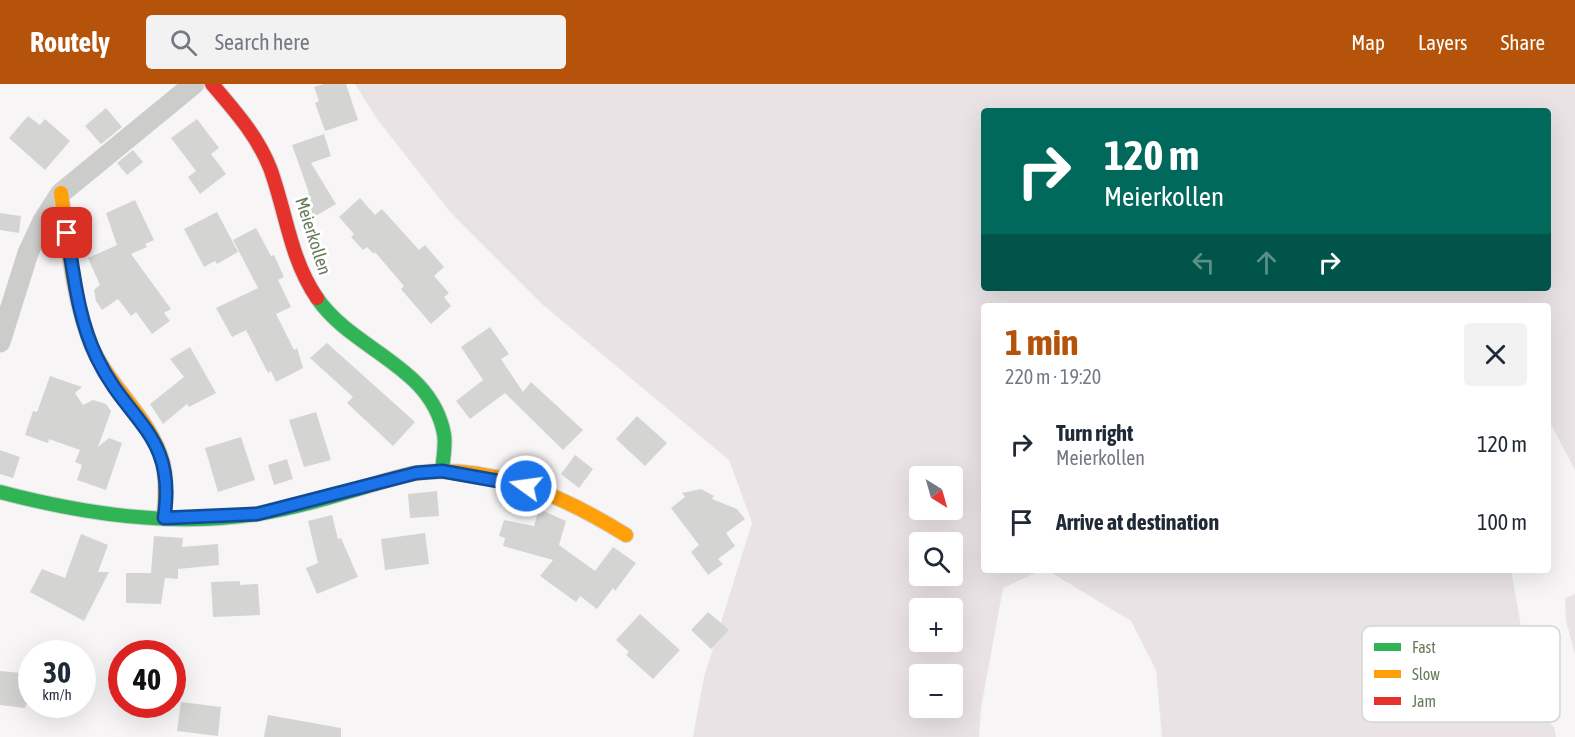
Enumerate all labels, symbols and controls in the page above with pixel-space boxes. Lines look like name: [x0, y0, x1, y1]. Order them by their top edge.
search box: [146, 15, 566, 69]
text: Routely: [30, 26, 110, 58]
icon: search: [167, 26, 200, 59]
text: Search here: [215, 29, 310, 55]
text: Map: [1351, 30, 1385, 54]
text: Layers: [1418, 30, 1468, 54]
text: Share: [1501, 30, 1545, 54]
text: 120 m: [1104, 131, 1199, 179]
icon: right: [1005, 132, 1083, 210]
text: Meierkollen: [1104, 181, 1224, 212]
street label: Meierkollen: [291, 194, 336, 277]
pin: [41, 207, 92, 258]
icon: arrive: [50, 216, 83, 249]
icon: left: [1187, 246, 1220, 279]
icon: ahead: [1250, 246, 1283, 279]
icon: right: [1313, 246, 1346, 279]
text: 1 min: [1005, 321, 1079, 363]
button: close: [1464, 323, 1527, 386]
text: 220 m · 19:20: [1005, 365, 1101, 388]
text: Turn right: [1056, 420, 1133, 446]
icon: right: [1005, 428, 1038, 461]
text: 120 m: [1477, 431, 1527, 457]
text: Meierkollen: [1056, 446, 1145, 469]
position arrow: [494, 454, 558, 518]
north arrow: [909, 466, 963, 520]
map controls: [909, 466, 963, 718]
icon: arrive: [1005, 506, 1038, 539]
text: Arrive at destination: [1056, 509, 1219, 535]
text: 100 m: [1477, 509, 1527, 535]
button: search: [909, 532, 963, 586]
button: +: [909, 598, 963, 652]
legend: [1362, 626, 1560, 722]
text: Fast: [1412, 638, 1436, 656]
speed limit sign: 40: [108, 640, 186, 718]
text: 30: [43, 655, 71, 689]
button: −: [909, 664, 963, 718]
text: Slow: [1412, 665, 1440, 683]
text: km/h: [42, 686, 72, 703]
text: Jam: [1412, 692, 1436, 710]

